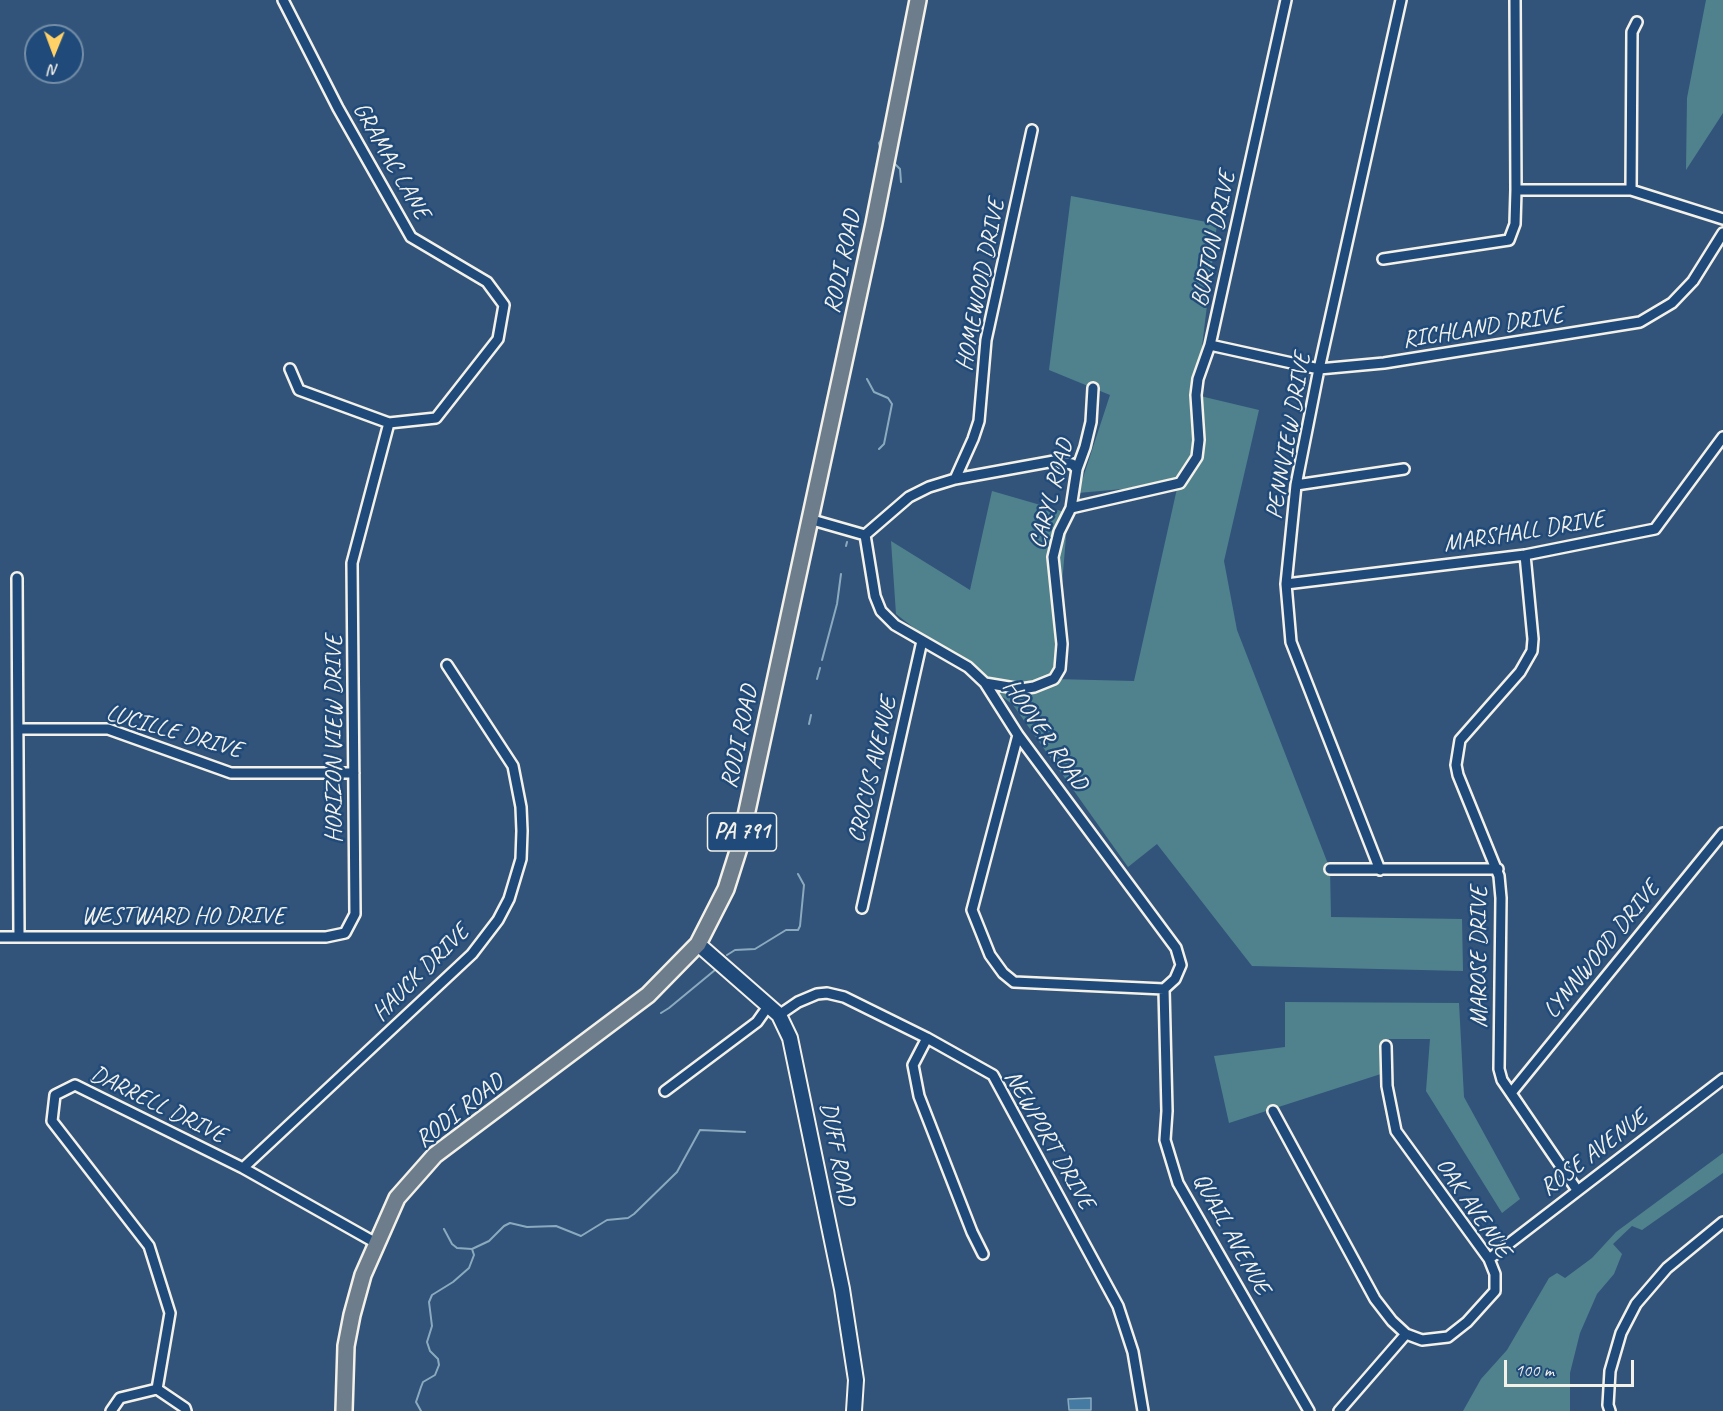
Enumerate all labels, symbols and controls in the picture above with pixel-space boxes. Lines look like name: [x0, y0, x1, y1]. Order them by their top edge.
north arrow: [24, 24, 84, 84]
text: N: [49, 60, 59, 80]
street label: GRAMAC LANE: [346, 97, 436, 225]
street label: BURTON DRIVE: [1186, 169, 1242, 309]
street label: HOMEWOOD DRIVE: [950, 197, 1012, 373]
street label: RODI ROAD: [818, 208, 868, 316]
street label: RICHLAND DRIVE: [1400, 301, 1566, 355]
street label: PENNVIEW DRIVE: [1260, 351, 1318, 521]
street label: CARYL ROAD: [1024, 436, 1080, 552]
street label: MARSHALL DRIVE: [1442, 505, 1606, 559]
street label: HORIZON VIEW DRIVE: [321, 635, 349, 843]
street label: HOOVER ROAD: [996, 674, 1094, 796]
street label: RODI ROAD: [715, 683, 765, 791]
street label: CROCUS AVENUE: [842, 694, 904, 846]
street label: LUCILLE DRIVE: [103, 699, 245, 765]
road number: PA 791: [708, 813, 777, 851]
street label: LYNNWOOD DRIVE: [1538, 875, 1666, 1025]
street label: MAROSE DRIVE: [1466, 886, 1494, 1028]
street label: WESTWARD HO DRIVE: [81, 903, 285, 931]
street label: HAUCK DRIVE: [366, 918, 476, 1028]
street label: DARRELL DRIVE: [86, 1060, 230, 1150]
street label: NEWPORT DRIVE: [997, 1065, 1101, 1215]
street label: RODI ROAD: [410, 1068, 510, 1154]
street label: DUFF ROAD: [813, 1100, 861, 1208]
street label: ROSE AVENUE: [1535, 1103, 1653, 1203]
street label: OAK AVENUE: [1429, 1152, 1517, 1264]
street label: QUAIL AVENUE: [1186, 1168, 1276, 1300]
scale bar: [1507, 1348, 1638, 1386]
text: 100 m: [1515, 1359, 1554, 1381]

